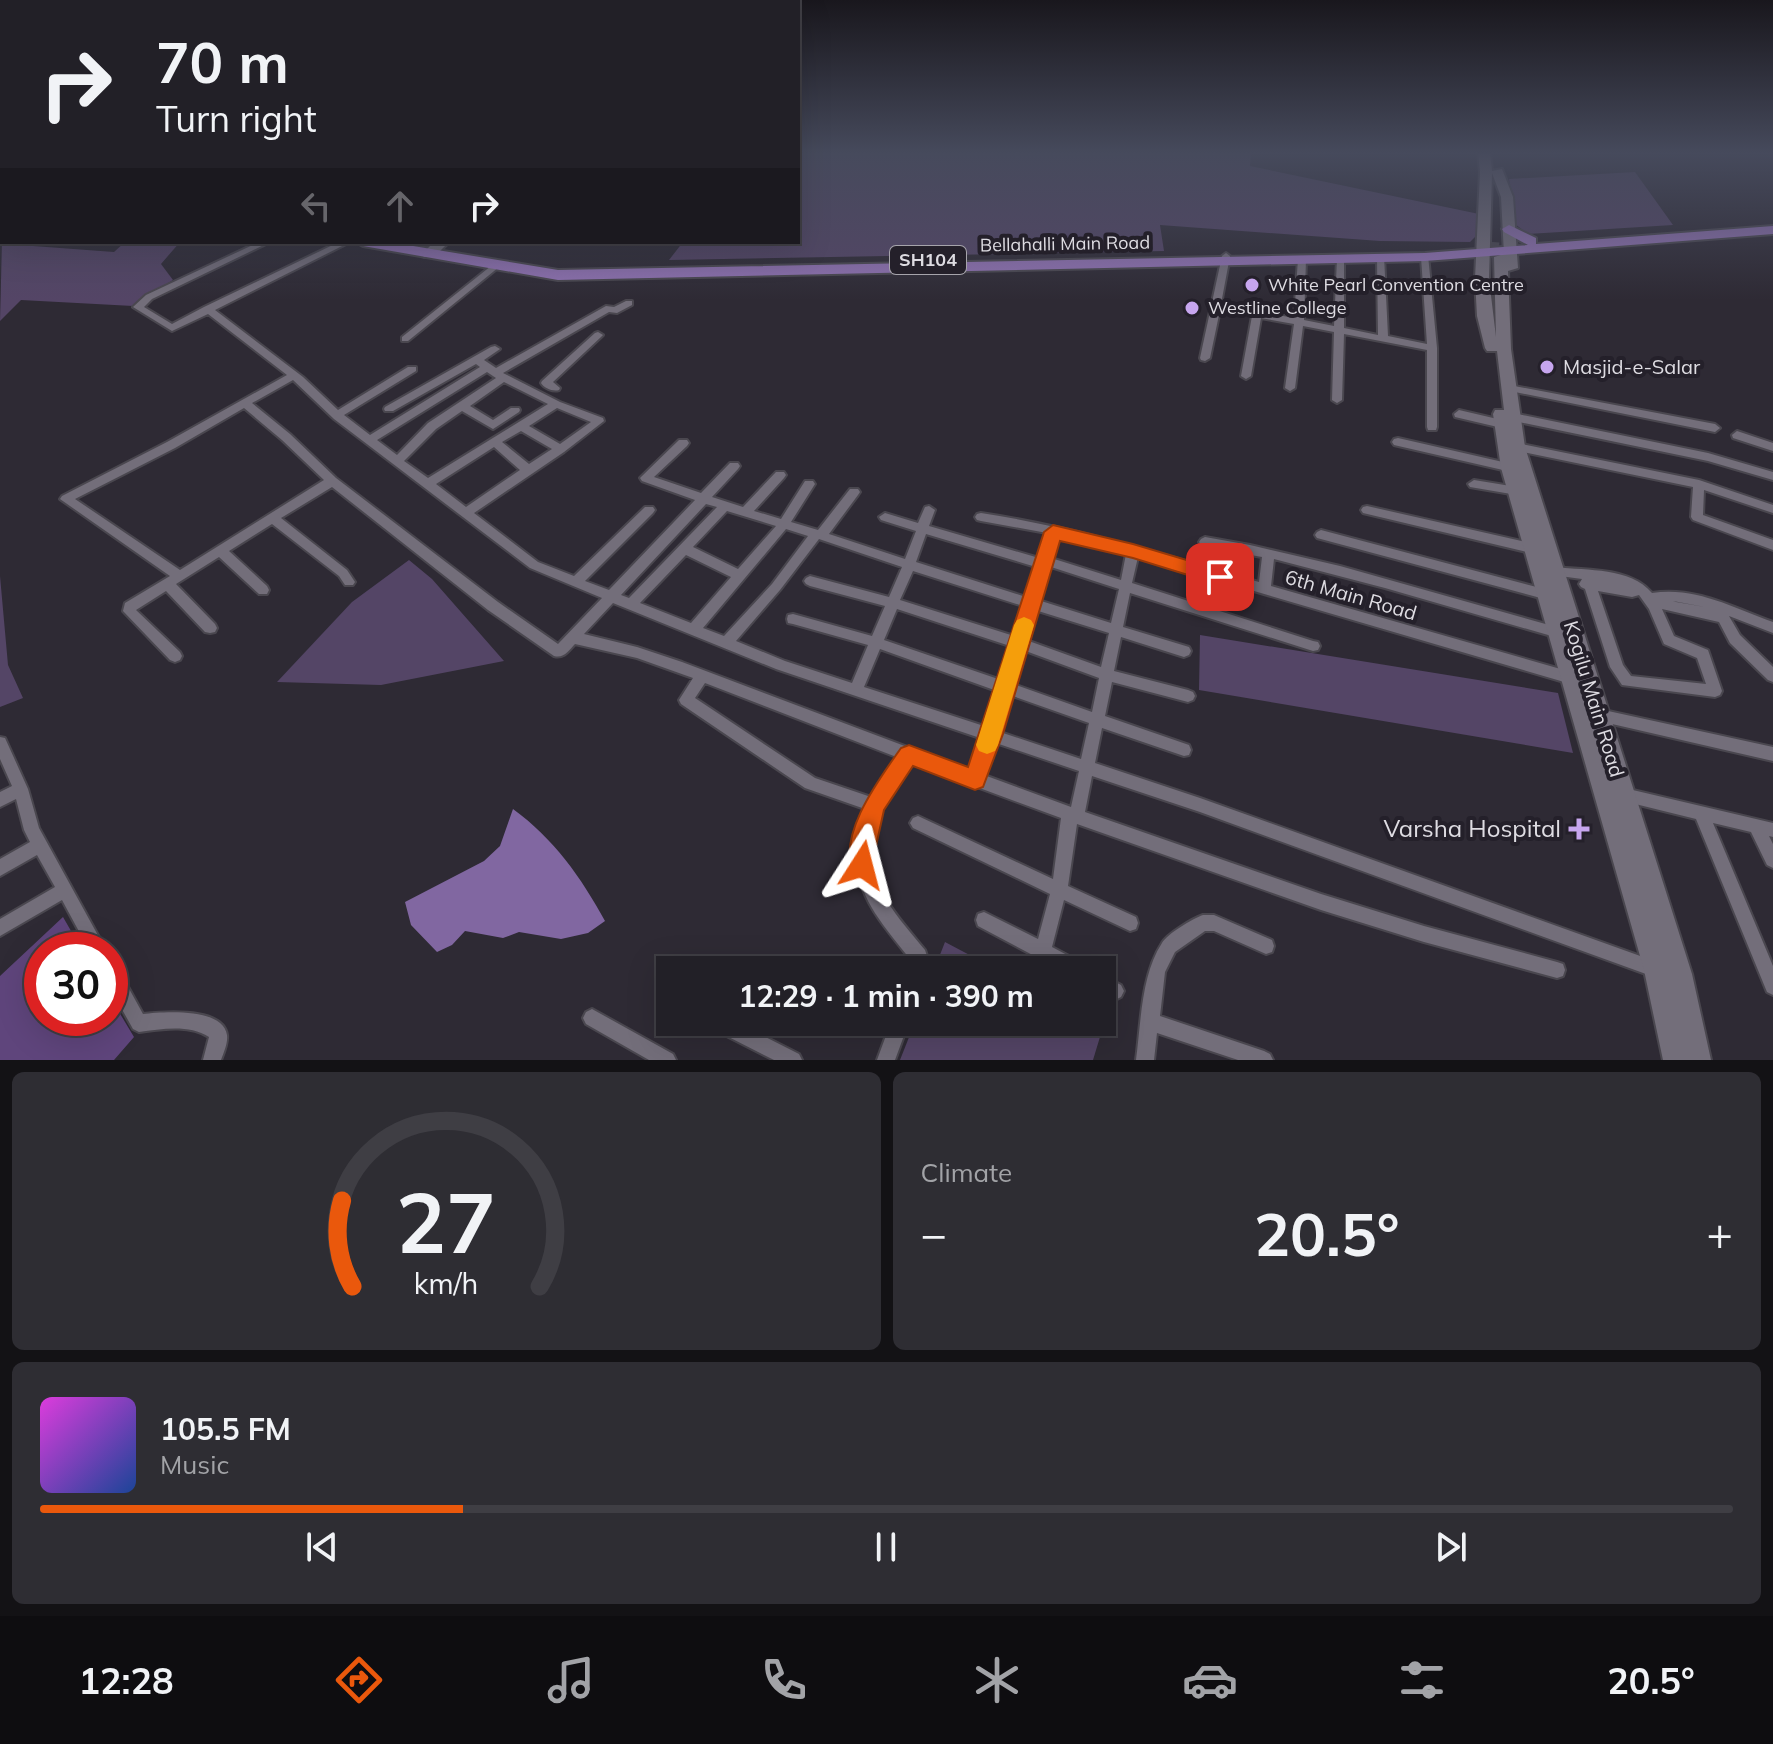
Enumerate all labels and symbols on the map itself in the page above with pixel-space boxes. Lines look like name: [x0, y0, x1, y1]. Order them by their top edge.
street label: Bellahalli Main Road: [980, 231, 1150, 256]
road number: SH104: [890, 246, 966, 274]
place label: White Pearl Convention Centre: [1268, 273, 1524, 296]
marker: White Pearl Convention Centre: [1243, 276, 1261, 294]
place label: Westline College: [1208, 296, 1346, 319]
marker: Westline College: [1183, 299, 1201, 317]
place label: Masjid-e-Salar: [1563, 354, 1701, 379]
marker: Masjid-e-Salar: [1538, 358, 1556, 376]
pin: [1186, 543, 1254, 611]
street label: 6th Main Road: [1282, 564, 1420, 625]
street label: Kogilu Main Road: [1559, 618, 1630, 780]
place label: Varsha Hospital: [1383, 813, 1561, 843]
marker: Varsha Hospital: [1568, 818, 1590, 840]
position arrow: [820, 823, 904, 907]
speed limit sign: 30: [24, 932, 128, 1036]

